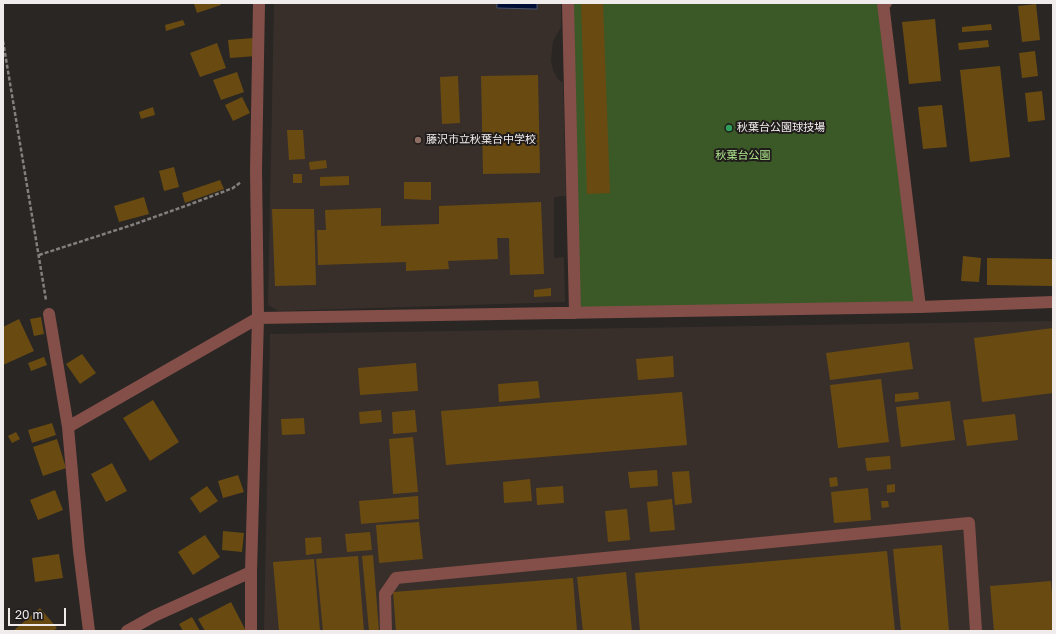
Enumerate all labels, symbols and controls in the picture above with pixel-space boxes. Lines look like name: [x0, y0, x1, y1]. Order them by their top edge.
place label: 秋葉台公園球技場: [737, 121, 825, 135]
marker: 秋葉台公園球技場: [724, 123, 734, 133]
place label: 藤沢市立秋葉台中学校: [426, 133, 536, 147]
marker: 藤沢市立秋葉台中学校: [413, 135, 423, 145]
park label: 秋葉台公園: [716, 149, 770, 163]
scale bar: [10, 600, 68, 626]
text: 20 m: [15, 607, 43, 622]

